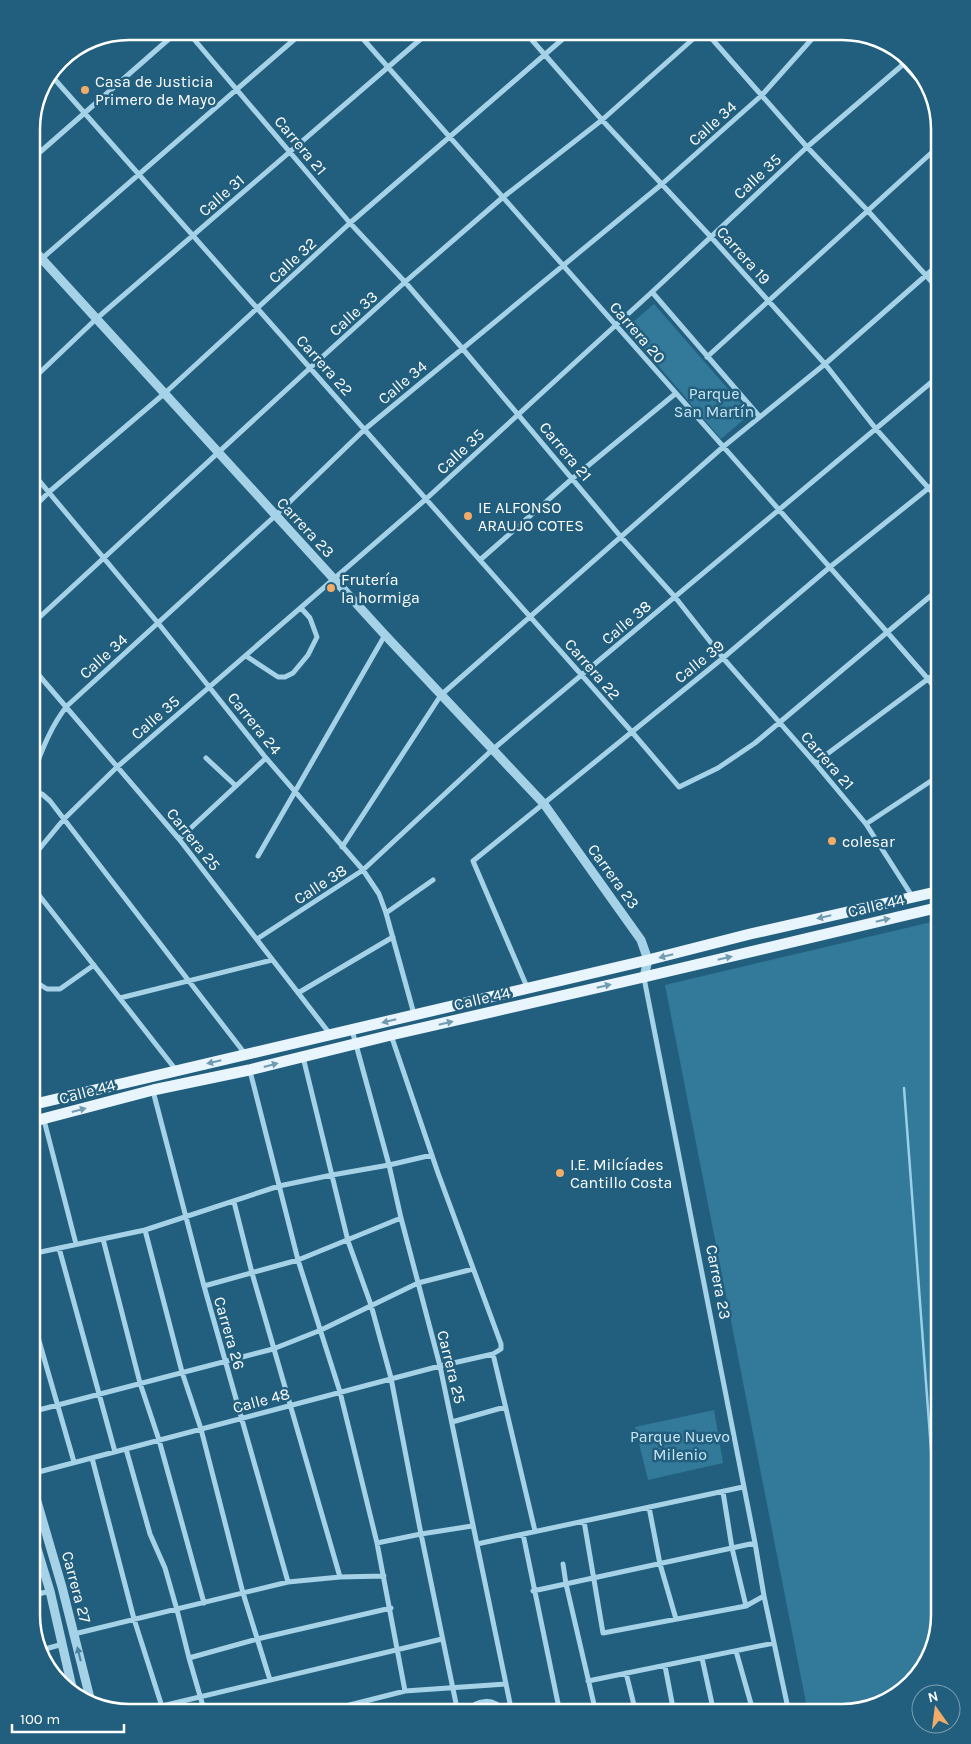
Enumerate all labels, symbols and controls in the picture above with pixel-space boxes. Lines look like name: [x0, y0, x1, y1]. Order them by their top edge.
place label: Casa de Justicia Primero de Mayo: [95, 72, 216, 109]
marker: Casa de Justicia Primero de Mayo: [79, 84, 91, 96]
street label: Calle 34: [684, 97, 740, 150]
street label: Carrera 21: [270, 112, 331, 179]
street label: Calle 35: [730, 150, 785, 203]
street label: Calle 31: [195, 170, 248, 220]
street label: Carrera 19: [713, 222, 775, 288]
street label: Calle 32: [265, 234, 320, 287]
street label: Calle 33: [325, 287, 381, 340]
street label: Carrera 20: [606, 298, 670, 367]
street label: Carrera 22: [292, 331, 357, 400]
street label: Calle 34: [374, 356, 431, 408]
park label: Parque San Martín: [674, 384, 754, 421]
street label: Carrera 21: [535, 418, 596, 485]
street label: Calle 35: [433, 425, 488, 478]
street label: Carrera 23: [273, 493, 338, 561]
place label: IE ALFONSO ARAUJO COTES: [478, 498, 584, 535]
marker: IE ALFONSO ARAUJO COTES: [462, 510, 474, 522]
place label: Frutería la hormiga: [341, 570, 420, 607]
marker: Frutería la hormiga: [325, 582, 337, 594]
street label: Calle 38: [598, 596, 655, 649]
street label: Calle 34: [75, 630, 131, 683]
street label: Carrera 22: [561, 635, 625, 704]
street label: Calle 39: [671, 636, 728, 687]
street label: Carrera 24: [224, 688, 286, 758]
street label: Calle 35: [127, 691, 183, 744]
street label: Carrera 21: [797, 727, 858, 793]
street label: Carrera 25: [163, 804, 225, 874]
place label: colesar: [842, 832, 895, 851]
marker: colesar: [826, 835, 838, 847]
street label: Carrera 23: [584, 840, 643, 912]
street label: Calle 38: [290, 860, 350, 908]
street label: Calle 44: [846, 890, 906, 921]
one-way arrow: [816, 913, 832, 921]
one-way arrow: [876, 916, 891, 924]
one-way arrow: [659, 952, 674, 960]
one-way arrow: [718, 954, 733, 962]
one-way arrow: [597, 982, 612, 990]
street label: Calle 44: [452, 983, 512, 1014]
one-way arrow: [381, 1017, 396, 1025]
one-way arrow: [438, 1018, 454, 1026]
one-way arrow: [206, 1058, 221, 1066]
one-way arrow: [263, 1060, 278, 1068]
street label: Calle 44: [57, 1075, 117, 1108]
one-way arrow: [71, 1106, 86, 1114]
place label: I.E. Milcíades Cantillo Costa: [570, 1155, 672, 1192]
marker: I.E. Milcíades Cantillo Costa: [554, 1167, 566, 1179]
street label: Carrera 23: [702, 1243, 735, 1321]
street label: Carrera 26: [210, 1294, 249, 1372]
street label: Carrera 25: [433, 1328, 470, 1406]
street label: Calle 48: [230, 1384, 292, 1417]
park label: Parque Nuevo Milenio: [630, 1427, 730, 1464]
street label: Carrera 27: [58, 1549, 95, 1626]
one-way arrow: [75, 1647, 83, 1662]
north arrow: [911, 1684, 961, 1734]
text: N: [926, 1687, 940, 1706]
scale bar: [12, 1702, 125, 1734]
text: 100 m: [20, 1710, 60, 1728]

